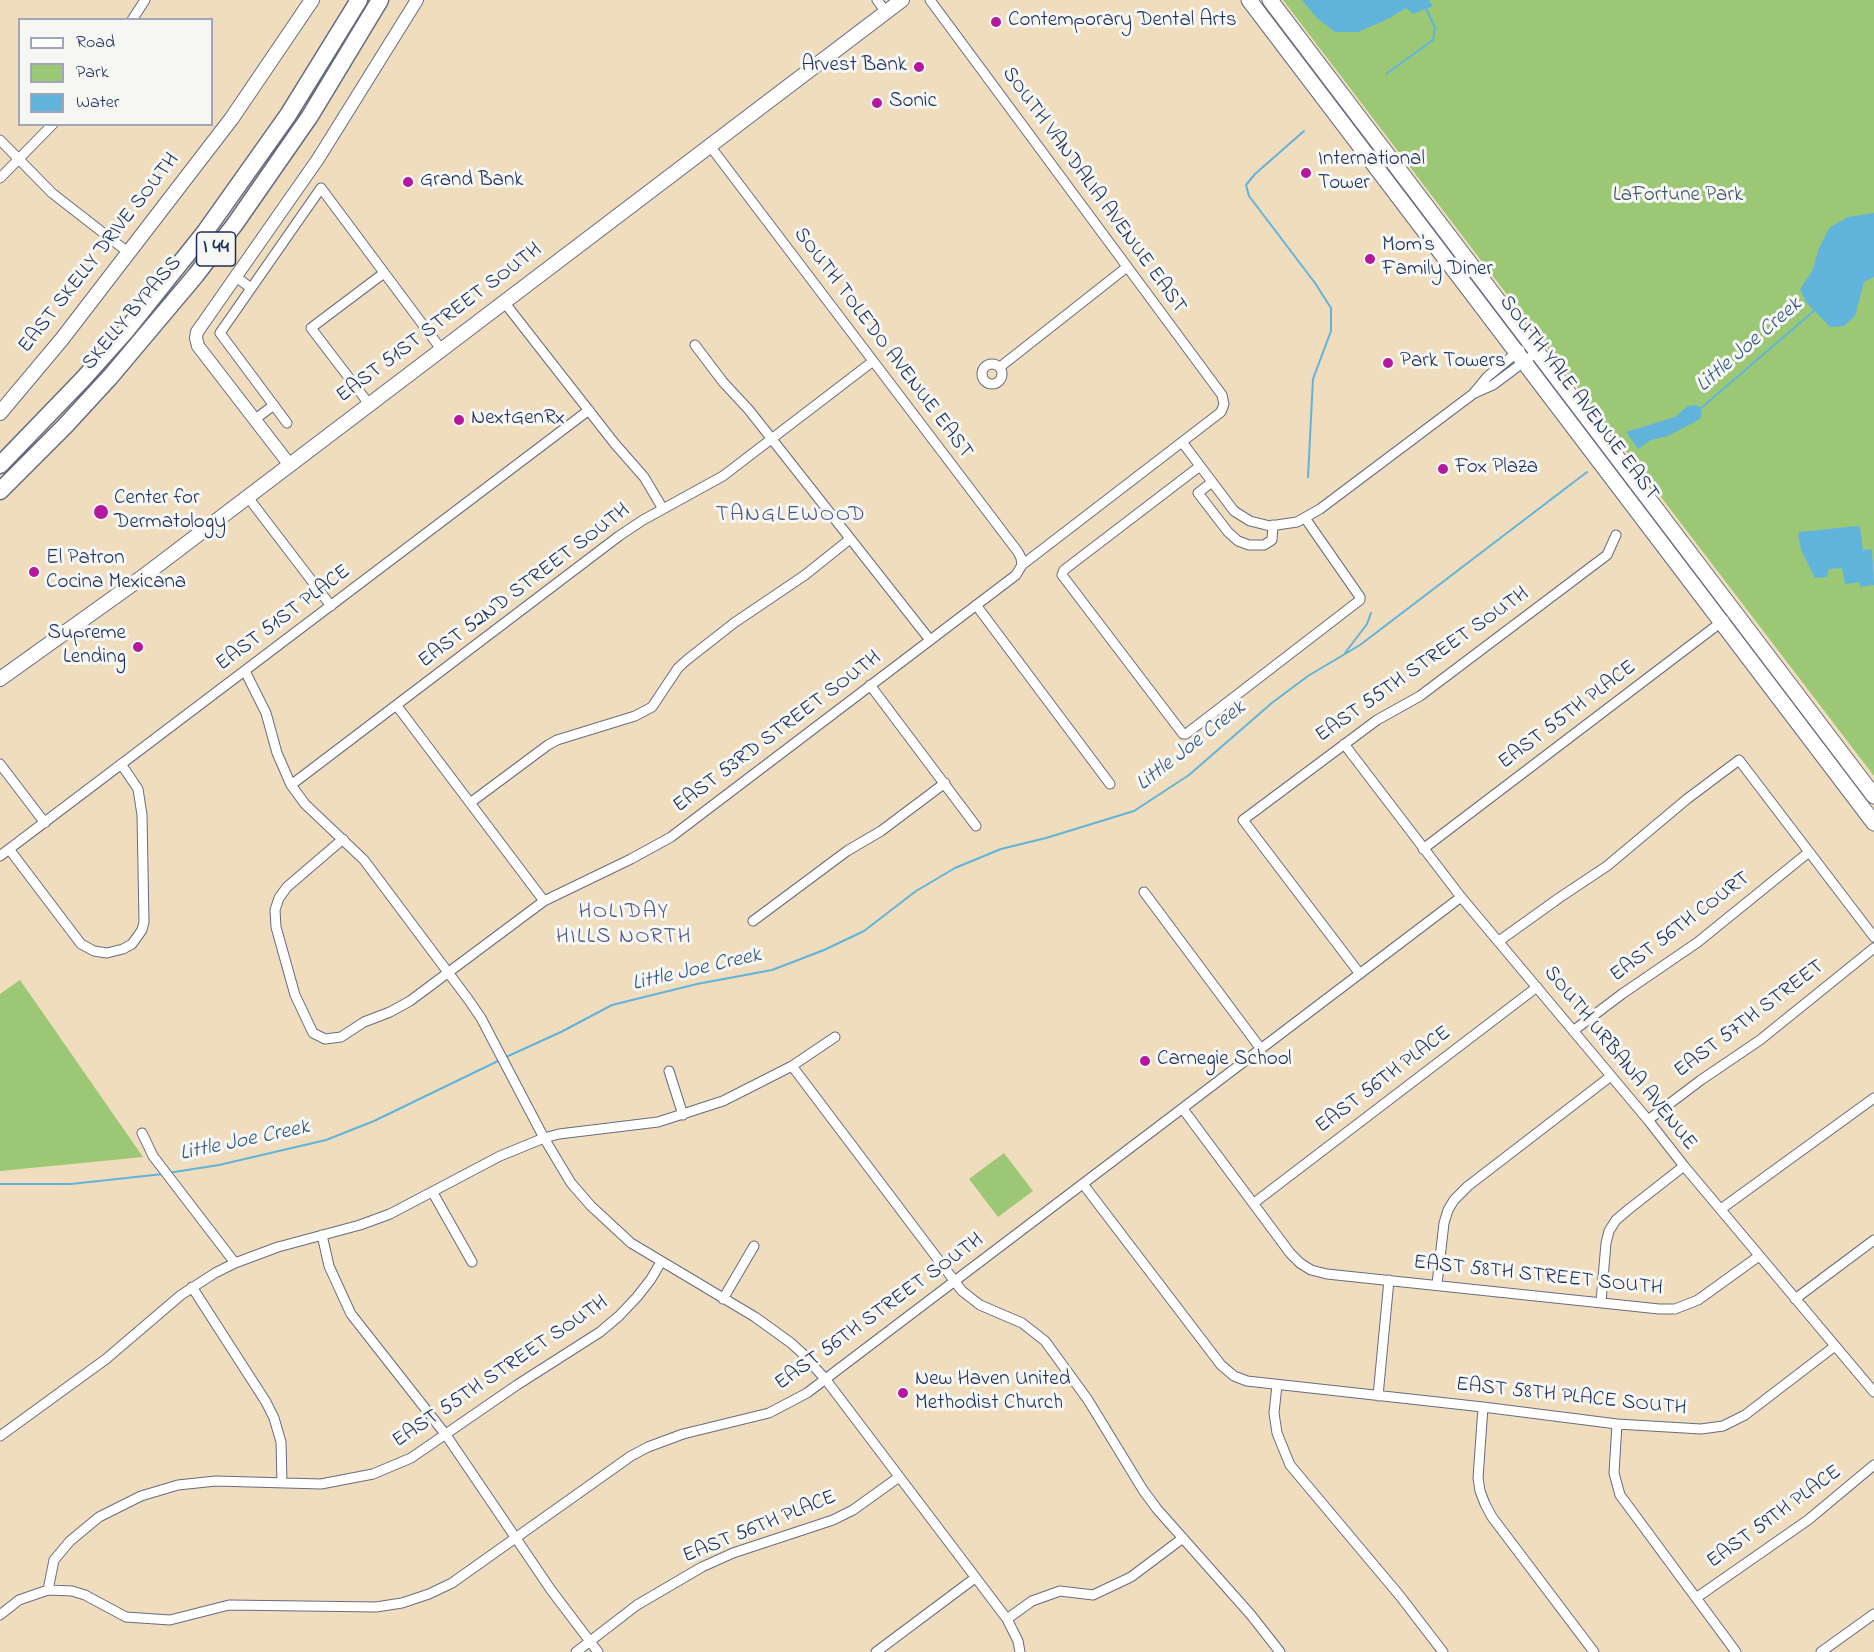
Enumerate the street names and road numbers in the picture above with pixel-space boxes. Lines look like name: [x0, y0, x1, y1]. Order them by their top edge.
street label: SOUTH VANDALIA AVENUE EAST: [995, 63, 1191, 319]
street label: EAST SKELLY DRIVE SOUTH: [14, 149, 186, 359]
street label: SOUTH TOLEDO AVENUE EAST: [787, 223, 977, 465]
road number: I 44: [196, 232, 236, 266]
street label: EAST 51ST STREET SOUTH: [332, 239, 548, 409]
street label: SKELLY BYPASS: [78, 252, 188, 376]
street label: SOUTH YALE AVENUE EAST: [1493, 291, 1663, 507]
street label: EAST 52ND STREET SOUTH: [414, 499, 636, 675]
street label: EAST 51ST PLACE: [212, 560, 356, 678]
street label: EAST 55TH STREET SOUTH: [1312, 583, 1534, 749]
street label: EAST 53RD STREET SOUTH: [669, 646, 887, 820]
street label: EAST 55TH PLACE: [1494, 656, 1642, 776]
street label: EAST 56TH COURT: [1606, 867, 1756, 989]
street label: EAST 57TH STREET: [1670, 955, 1830, 1085]
street label: SOUTH URBANA AVENUE: [1537, 962, 1701, 1156]
street label: EAST 56TH PLACE: [1311, 1022, 1457, 1140]
street label: EAST 56TH STREET SOUTH: [771, 1229, 989, 1397]
street label: EAST 58TH STREET SOUTH: [1412, 1251, 1664, 1303]
street label: EAST 55TH STREET SOUTH: [388, 1291, 614, 1455]
street label: EAST 58TH PLACE SOUTH: [1454, 1373, 1688, 1423]
street label: EAST 59TH PLACE: [1703, 1461, 1847, 1575]
street label: EAST 56TH PLACE: [680, 1486, 840, 1570]

